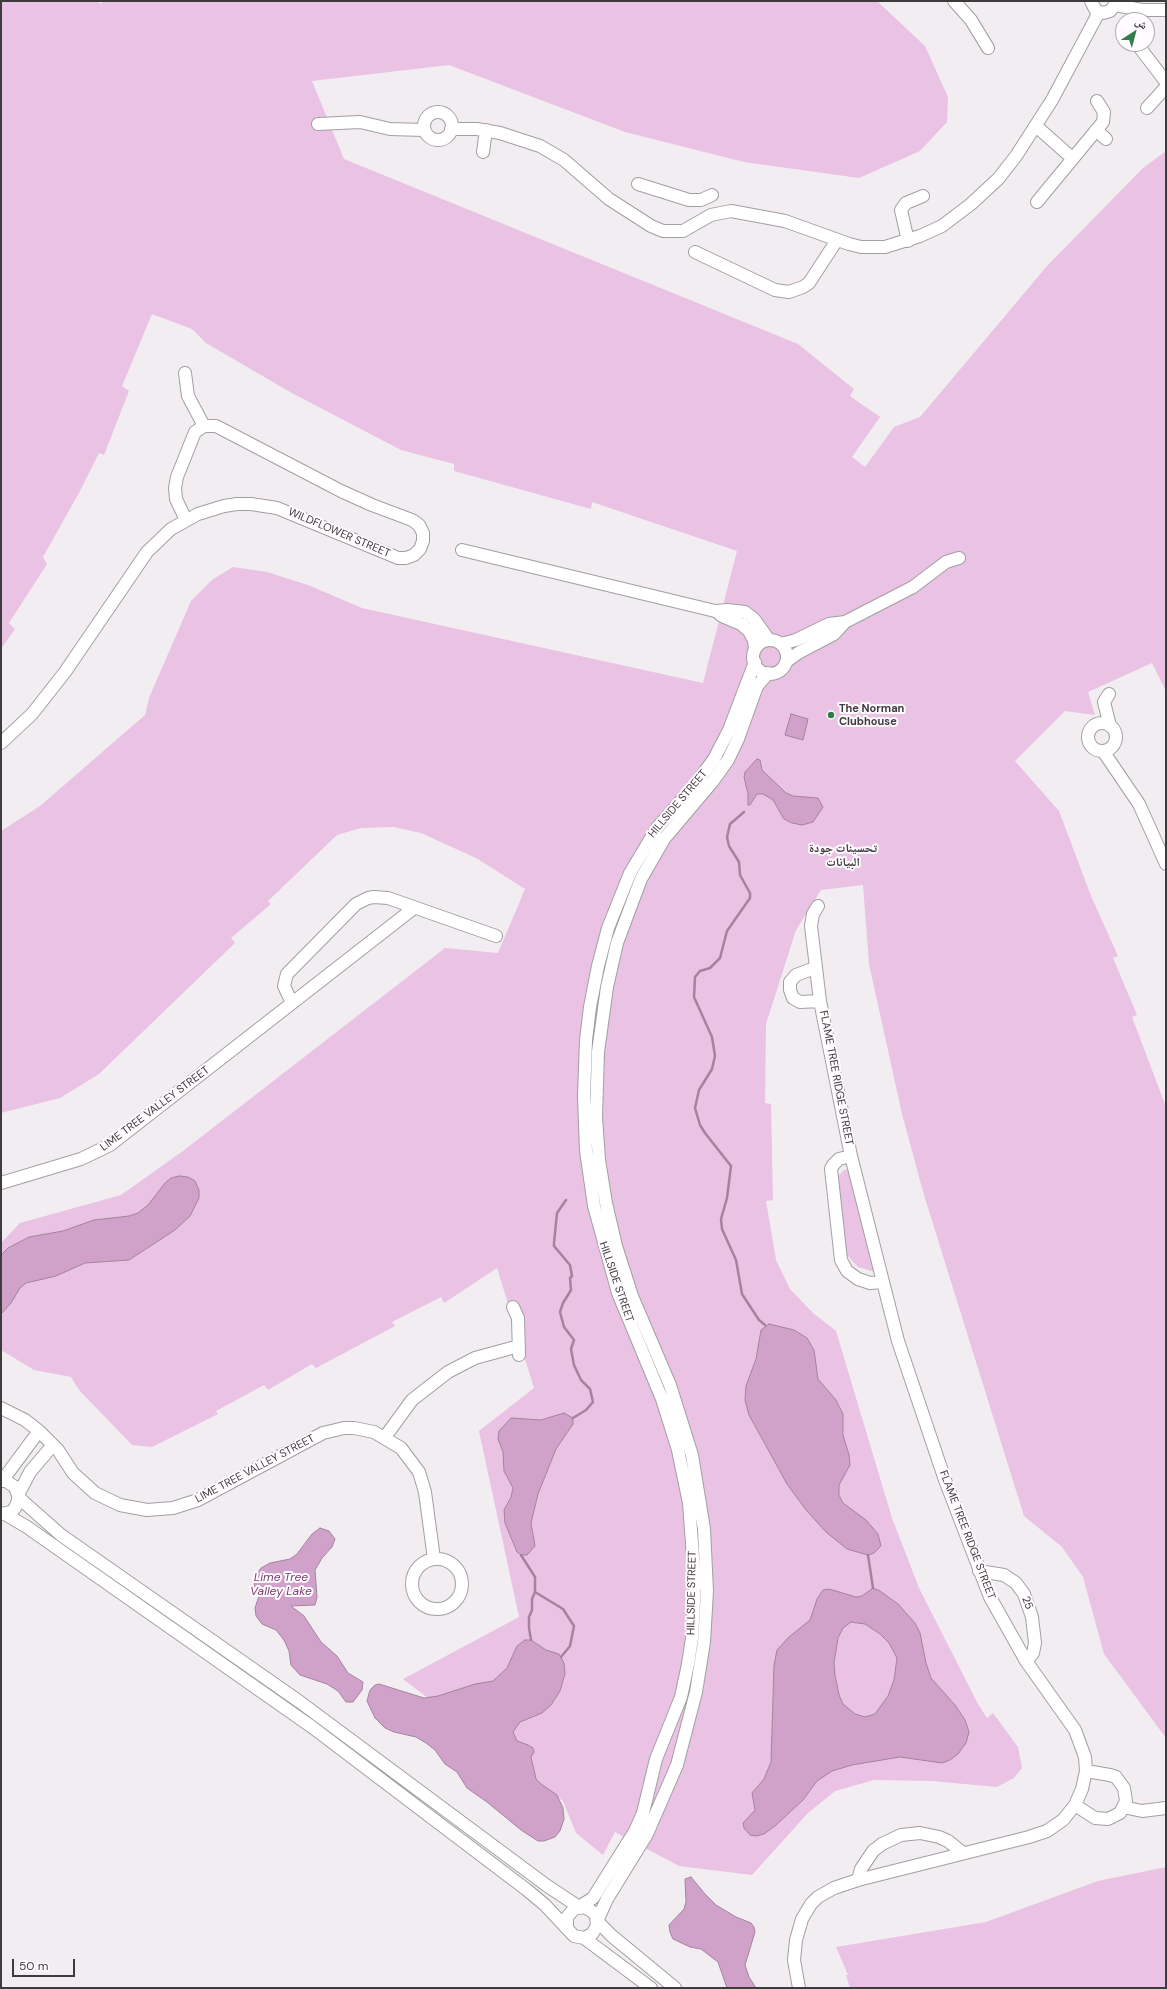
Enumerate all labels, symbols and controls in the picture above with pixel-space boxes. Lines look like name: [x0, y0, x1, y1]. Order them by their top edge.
north arrow: [1115, 12, 1155, 52]
text: ش: [1133, 14, 1150, 32]
street label: WILDFLOWER STREET: [286, 506, 392, 560]
place label: The Norman Clubhouse: [839, 702, 904, 728]
marker: The Norman Clubhouse: [826, 710, 836, 720]
street label: HILLSIDE STREET: [646, 767, 710, 841]
district label: تحسينات جودة البيانات: [809, 842, 877, 870]
street label: FLAME TREE RIDGE STREET: [816, 1009, 856, 1147]
street label: LIME TREE VALLEY STREET: [98, 1064, 212, 1154]
street label: HILLSIDE STREET: [596, 1240, 636, 1324]
street label: LIME TREE VALLEY STREET: [193, 1432, 317, 1506]
street label: FLAME TREE RIDGE STREET: [936, 1469, 998, 1601]
street label: HILLSIDE STREET: [685, 1551, 699, 1635]
water label: Lime Tree Valley Lake: [250, 1571, 312, 1599]
street label: 25: [1019, 1595, 1035, 1611]
scale bar: [14, 1951, 77, 1977]
text: 50 m: [19, 1958, 48, 1974]

